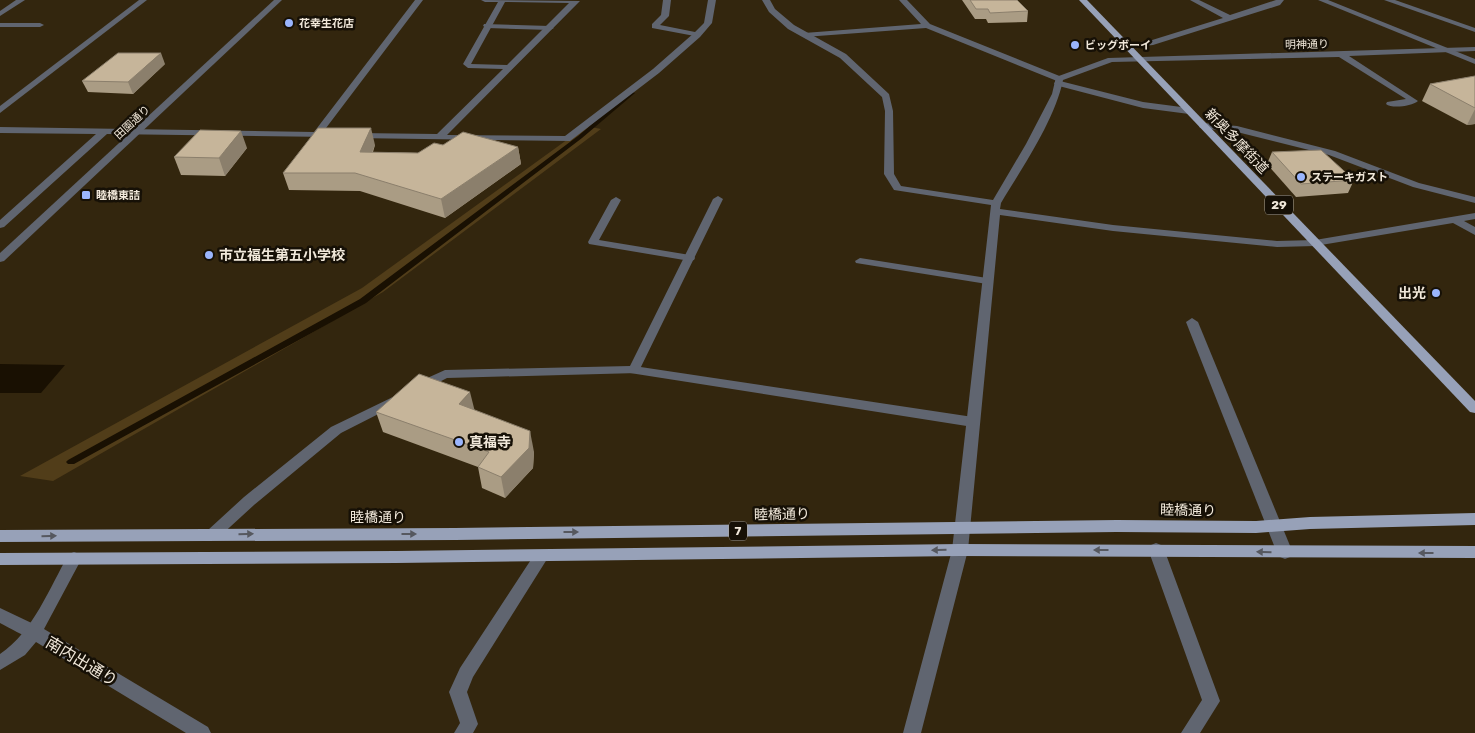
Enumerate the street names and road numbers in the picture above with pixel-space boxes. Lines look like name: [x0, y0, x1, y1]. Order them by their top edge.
street label: 明神通り: [1285, 38, 1329, 51]
street label: 田園通り: [112, 103, 153, 142]
street label: 新奥多摩街道: [1201, 105, 1272, 177]
road number: 29: [1265, 196, 1293, 214]
street label: 睦橋通り: [1160, 502, 1216, 519]
street label: 睦橋通り: [754, 506, 810, 523]
street label: 睦橋通り: [350, 509, 406, 526]
road number: 7: [729, 522, 747, 540]
street label: 南内出通り: [43, 633, 121, 690]

